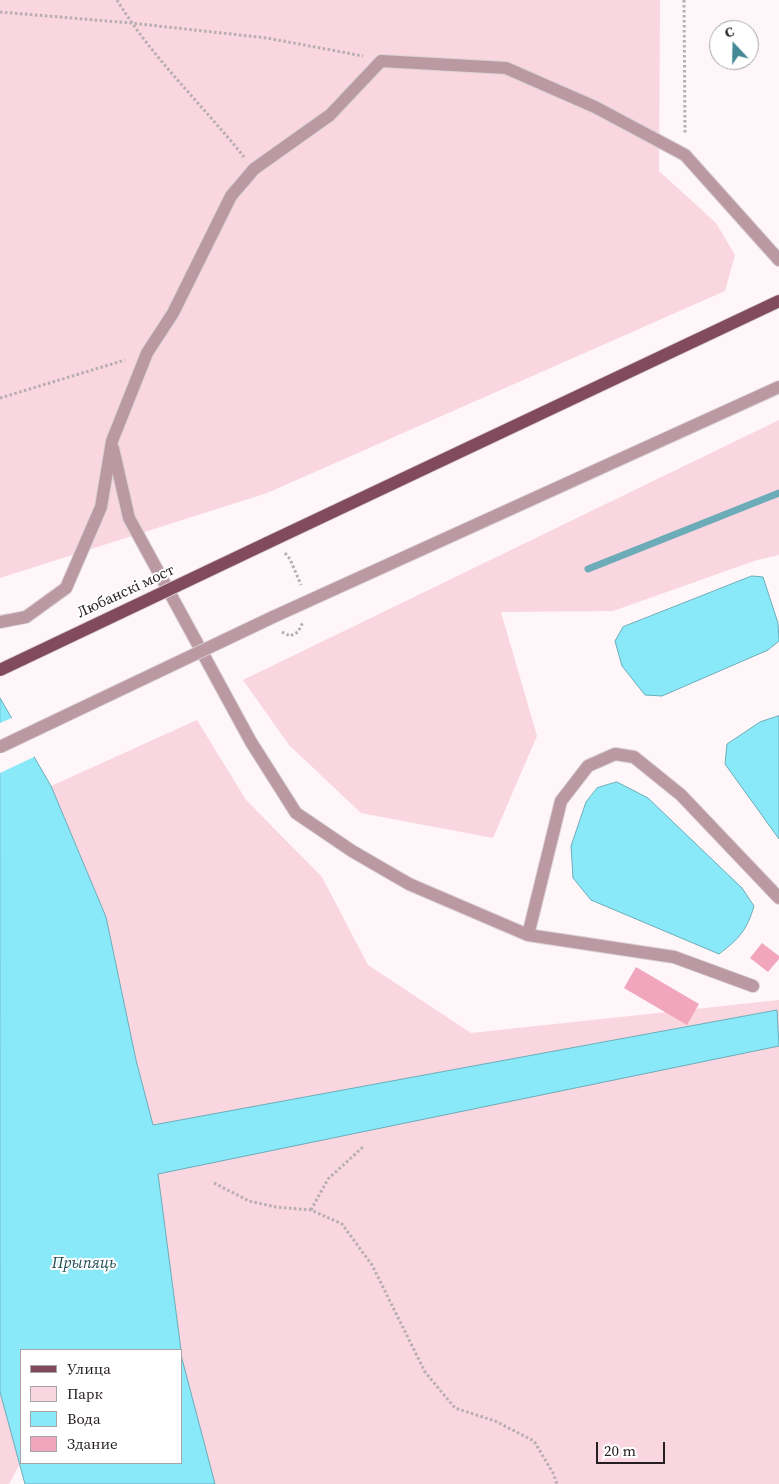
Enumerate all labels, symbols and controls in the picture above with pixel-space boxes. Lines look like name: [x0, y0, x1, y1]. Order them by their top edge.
north arrow: [709, 20, 759, 70]
text: С: [721, 21, 737, 43]
street label: Любанскі мост: [74, 562, 178, 622]
water label: Прыпяць: [52, 1254, 116, 1274]
legend: [20, 1349, 182, 1464]
text: Улица: [67, 1358, 111, 1379]
text: Парк: [67, 1383, 103, 1404]
text: Вода: [67, 1408, 101, 1429]
scale bar: [599, 1432, 668, 1464]
text: Здание: [67, 1433, 118, 1454]
text: 20 m: [604, 1440, 636, 1461]

